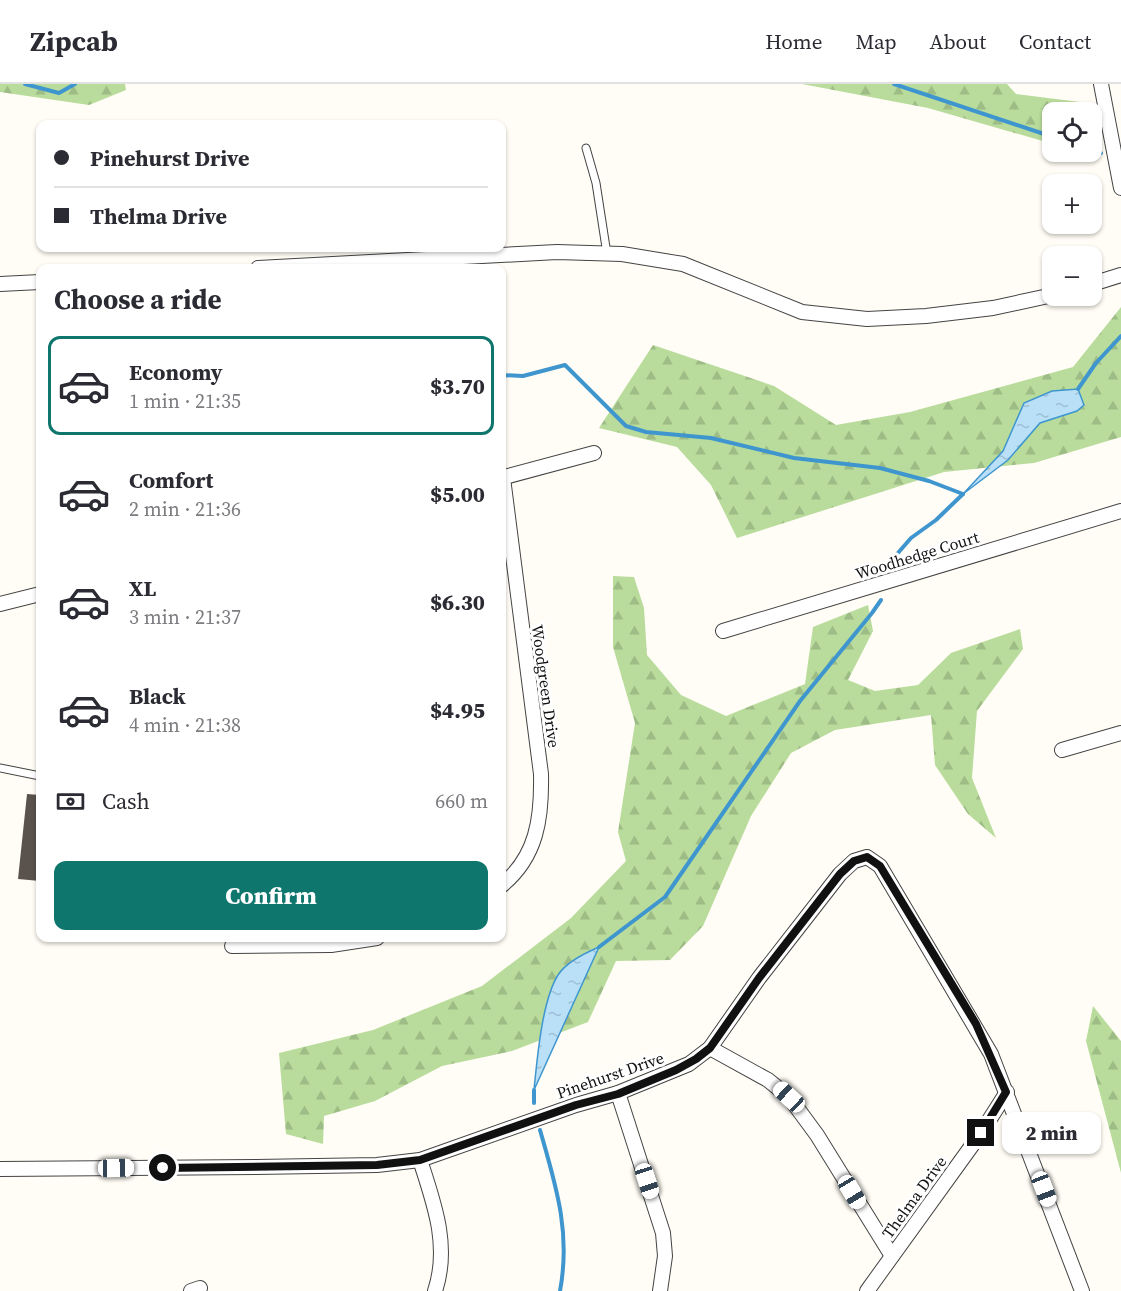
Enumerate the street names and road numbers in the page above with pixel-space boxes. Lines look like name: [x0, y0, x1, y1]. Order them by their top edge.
street label: Woodhedge Court: [853, 526, 982, 584]
street label: Woodgreen Drive: [526, 623, 566, 749]
street label: Pinehurst Drive: [553, 1046, 667, 1104]
street label: Thelma Drive: [877, 1151, 951, 1243]

